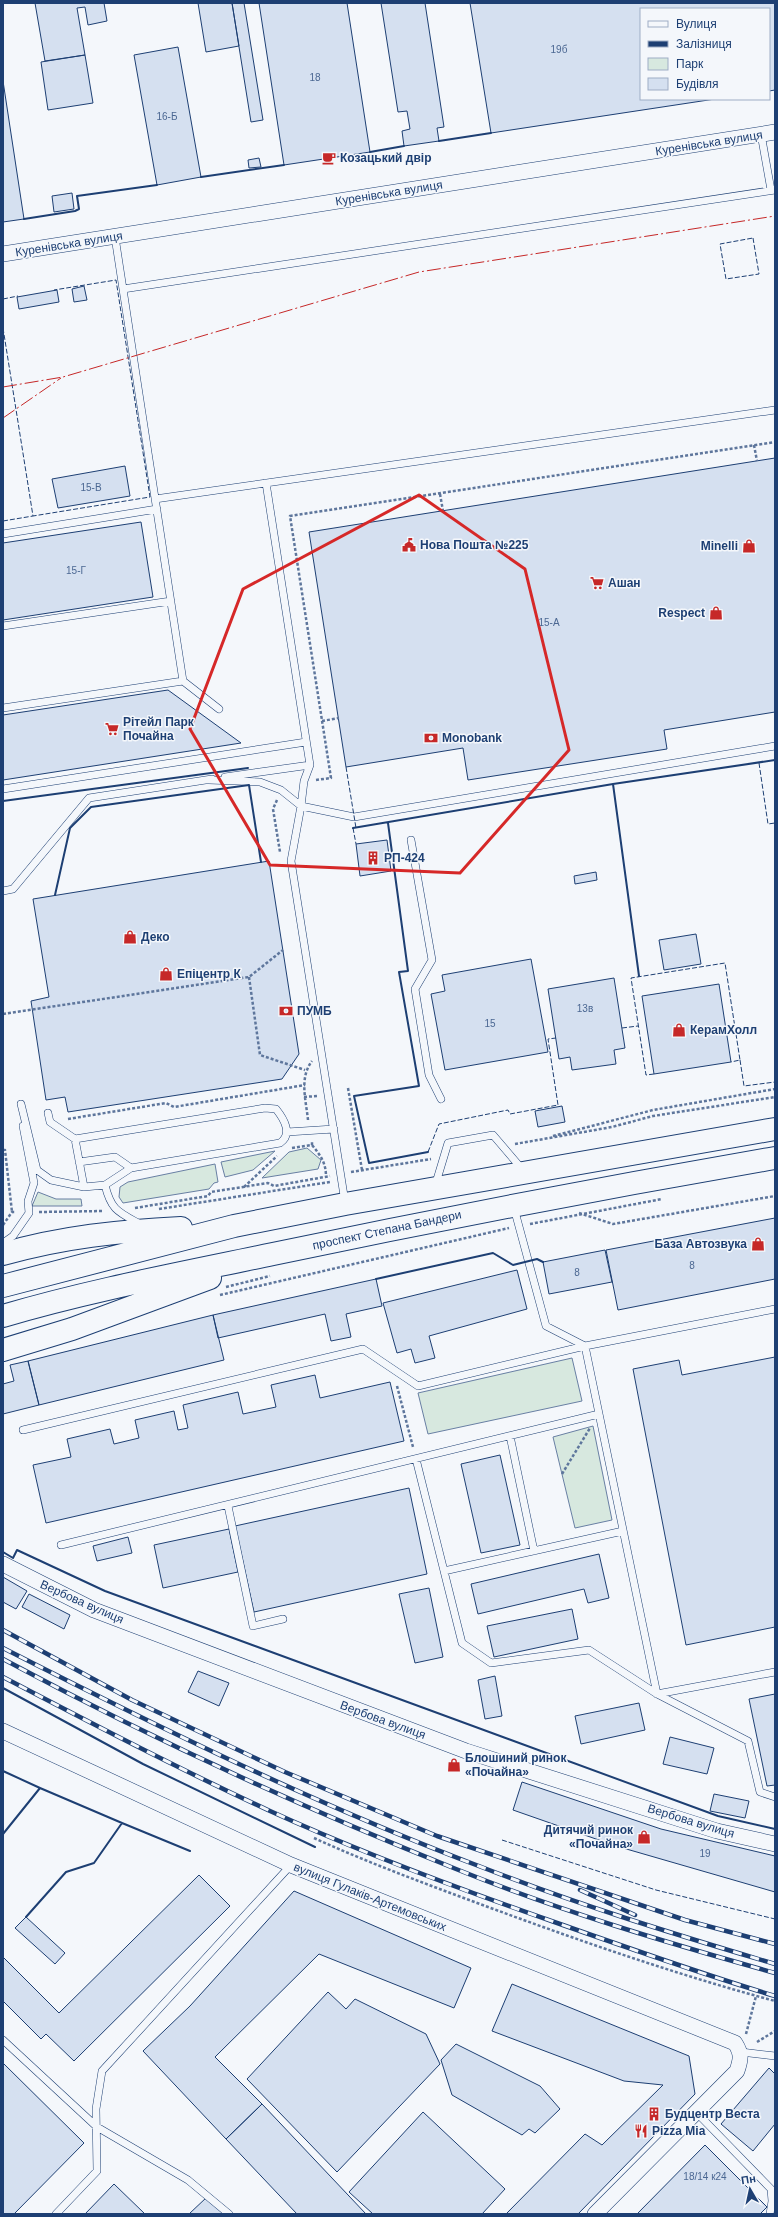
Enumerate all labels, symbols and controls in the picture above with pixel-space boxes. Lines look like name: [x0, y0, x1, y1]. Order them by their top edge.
legend: [640, 8, 770, 100]
text: Вулиця: [676, 17, 717, 31]
text: Залізниця: [676, 37, 732, 51]
house number: 19б: [551, 44, 568, 55]
text: Парк: [676, 57, 704, 71]
house number: 18: [309, 72, 321, 83]
text: Будівля: [676, 77, 718, 91]
house number: 16-Б: [156, 111, 178, 122]
street label: Куренівська вулиця: [654, 128, 764, 158]
cafe icon: Козацький двір: [321, 150, 337, 166]
place label: Козацький двір: [340, 151, 431, 165]
street label: Куренівська вулиця: [334, 178, 444, 208]
street label: Куренівська вулиця: [14, 229, 124, 259]
house number: 15-В: [80, 482, 102, 493]
public building icon: Нова Пошта №225: [401, 537, 417, 553]
place label: Нова Пошта №225: [420, 538, 529, 552]
shop icon: Minelli: [741, 538, 757, 554]
place label: Minelli: [701, 539, 738, 553]
house number: 15-Г: [66, 565, 87, 576]
supermarket icon: Ашан: [589, 575, 605, 591]
place label: Ашан: [608, 576, 641, 590]
shop icon: Respect: [708, 605, 724, 621]
place label: Respect: [658, 606, 705, 620]
house number: 15-А: [538, 617, 560, 628]
place label: Рітейл Парк Почайна: [123, 715, 195, 743]
supermarket icon: Рітейл Парк Почайна: [104, 721, 120, 737]
bank icon: Monobank: [423, 730, 439, 746]
place label: Monobank: [442, 731, 502, 745]
building icon: РП-424: [365, 850, 381, 866]
place label: РП-424: [384, 851, 425, 865]
shop icon: Деко: [122, 929, 138, 945]
place label: Деко: [141, 930, 170, 944]
shop icon: Епіцентр К: [158, 966, 174, 982]
place label: Епіцентр К: [177, 967, 241, 981]
bank icon: ПУМБ: [278, 1003, 294, 1019]
house number: 13в: [577, 1003, 593, 1014]
place label: ПУМБ: [297, 1004, 332, 1018]
house number: 15: [484, 1018, 496, 1029]
shop icon: КерамХолл: [671, 1022, 687, 1038]
place label: КерамХолл: [690, 1023, 757, 1037]
street label: проспект Степана Бандери: [311, 1207, 463, 1253]
shop icon: База Автозвука: [750, 1236, 766, 1252]
place label: База Автозвука: [655, 1237, 747, 1251]
house number: 8: [689, 1260, 695, 1271]
house number: 8: [574, 1267, 580, 1278]
street label: Вербова вулиця: [38, 1577, 126, 1627]
street label: Вербова вулиця: [338, 1698, 428, 1742]
place label: Блошиний ринок «Почайна»: [465, 1751, 567, 1779]
shop icon: Блошиний ринок «Почайна»: [446, 1757, 462, 1773]
street label: Вербова вулиця: [646, 1801, 736, 1841]
place label: Дитячий ринок «Почайна»: [544, 1823, 634, 1851]
shop icon: Дитячий ринок «Почайна»: [636, 1829, 652, 1845]
house number: 19: [699, 1848, 711, 1859]
street label: вулиця Гулаків-Артемовських: [292, 1860, 448, 1934]
building icon: Будцентр Веста: [646, 2106, 662, 2122]
place label: Будцентр Веста: [665, 2107, 760, 2121]
restaurant icon: Pizza Mia: [633, 2123, 649, 2139]
place label: Pizza Mia: [652, 2124, 706, 2138]
north arrow: [730, 2169, 770, 2209]
house number: 18/14 к24: [683, 2171, 727, 2182]
text: Пн: [740, 2172, 757, 2186]

